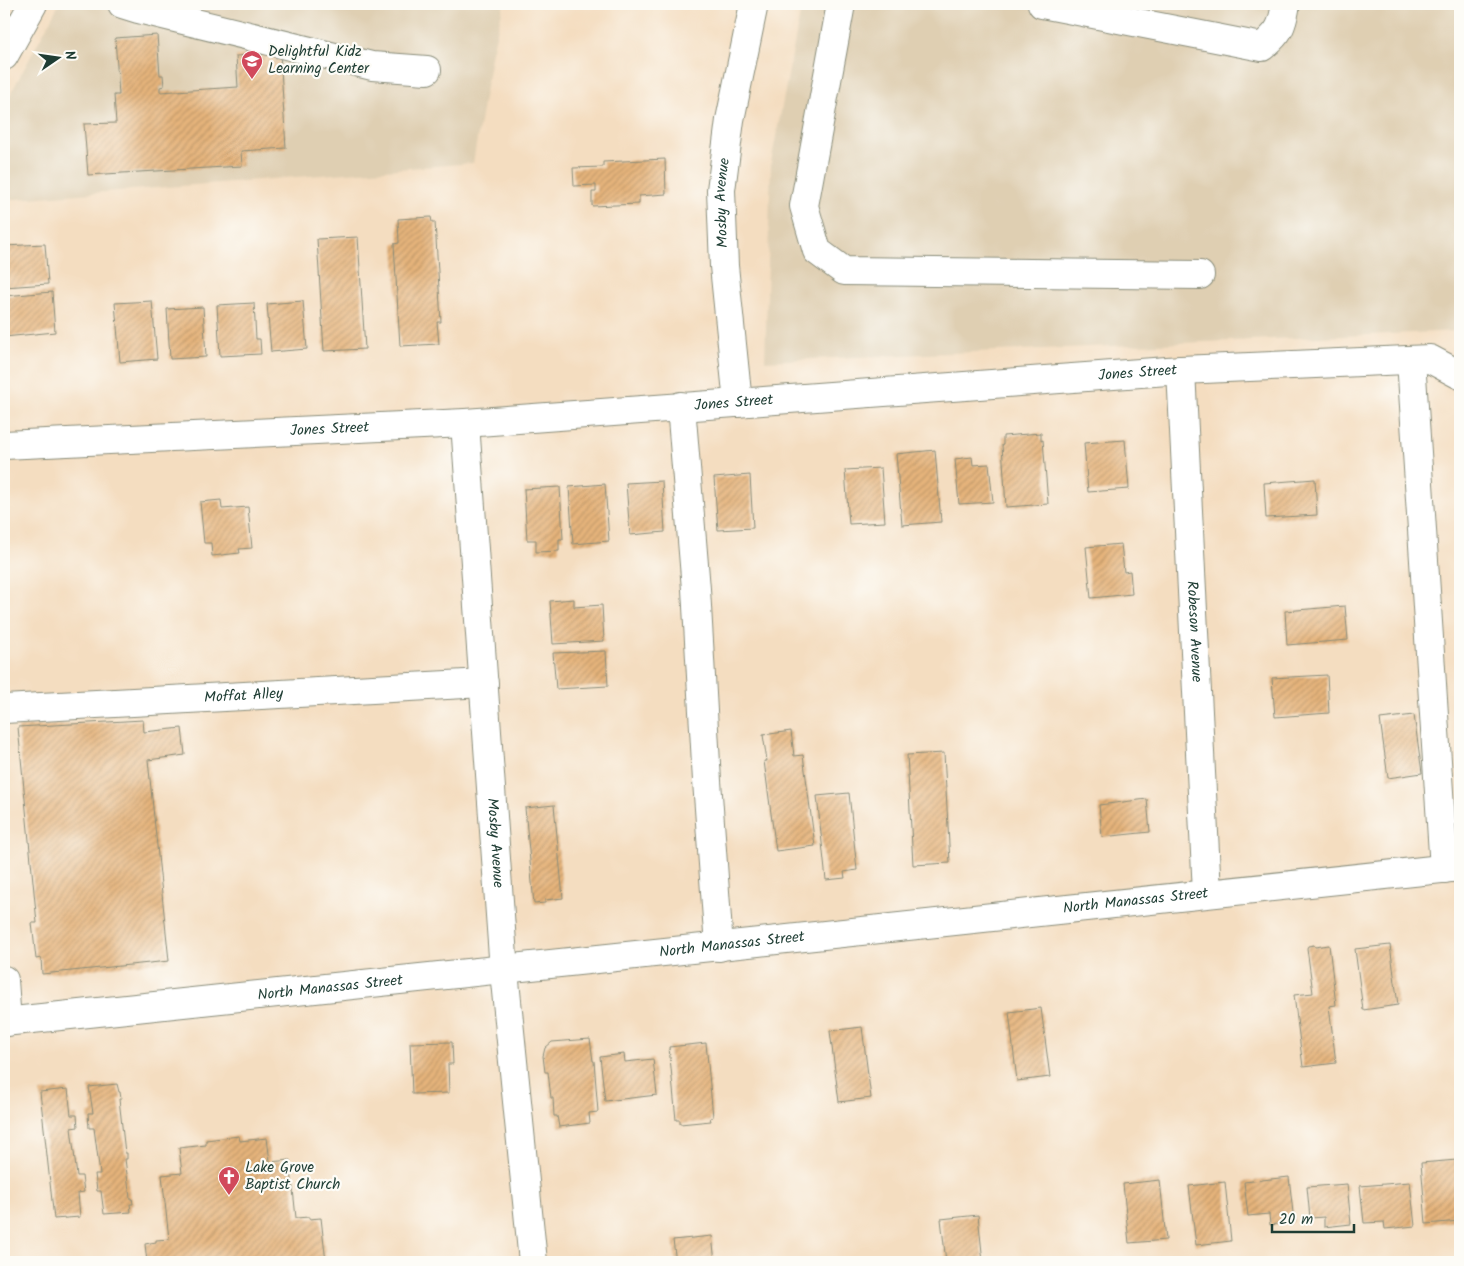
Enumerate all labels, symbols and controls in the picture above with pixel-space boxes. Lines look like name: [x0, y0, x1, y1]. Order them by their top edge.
north arrow: [32, 32, 82, 82]
place label: Delightful Kidz Learning Center: [268, 40, 370, 81]
text: N: [58, 49, 81, 62]
school or university icon: Delightful Kidz Learning Center: [240, 49, 264, 80]
street label: Mosby Avenue: [709, 156, 737, 248]
street label: Jones Street: [1097, 358, 1178, 388]
street label: Jones Street: [693, 388, 774, 418]
street label: Jones Street: [290, 416, 370, 443]
street label: Robeson Avenue: [1180, 580, 1209, 683]
street label: Moffat Alley: [204, 682, 285, 710]
street label: Mosby Avenue: [480, 797, 510, 889]
street label: North Manassas Street: [1062, 881, 1210, 921]
street label: North Manassas Street: [658, 925, 806, 965]
street label: North Manassas Street: [256, 968, 404, 1008]
place label: Lake Grove Baptist Church: [245, 1156, 340, 1197]
church icon: Lake Grove Baptist Church: [217, 1165, 241, 1196]
scale bar: [1272, 1201, 1354, 1233]
text: 20 m: [1279, 1208, 1313, 1232]

